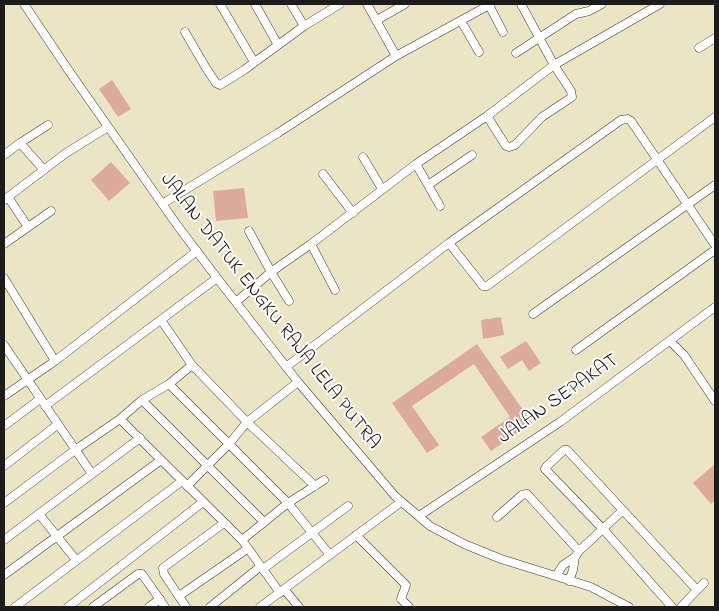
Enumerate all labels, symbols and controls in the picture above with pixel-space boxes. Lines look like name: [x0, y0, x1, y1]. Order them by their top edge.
street label: JALAN DATUK ENGKU RAJA LELA PUTRA: [154, 169, 384, 455]
street label: JALAN SEPAKAT: [494, 350, 624, 450]

